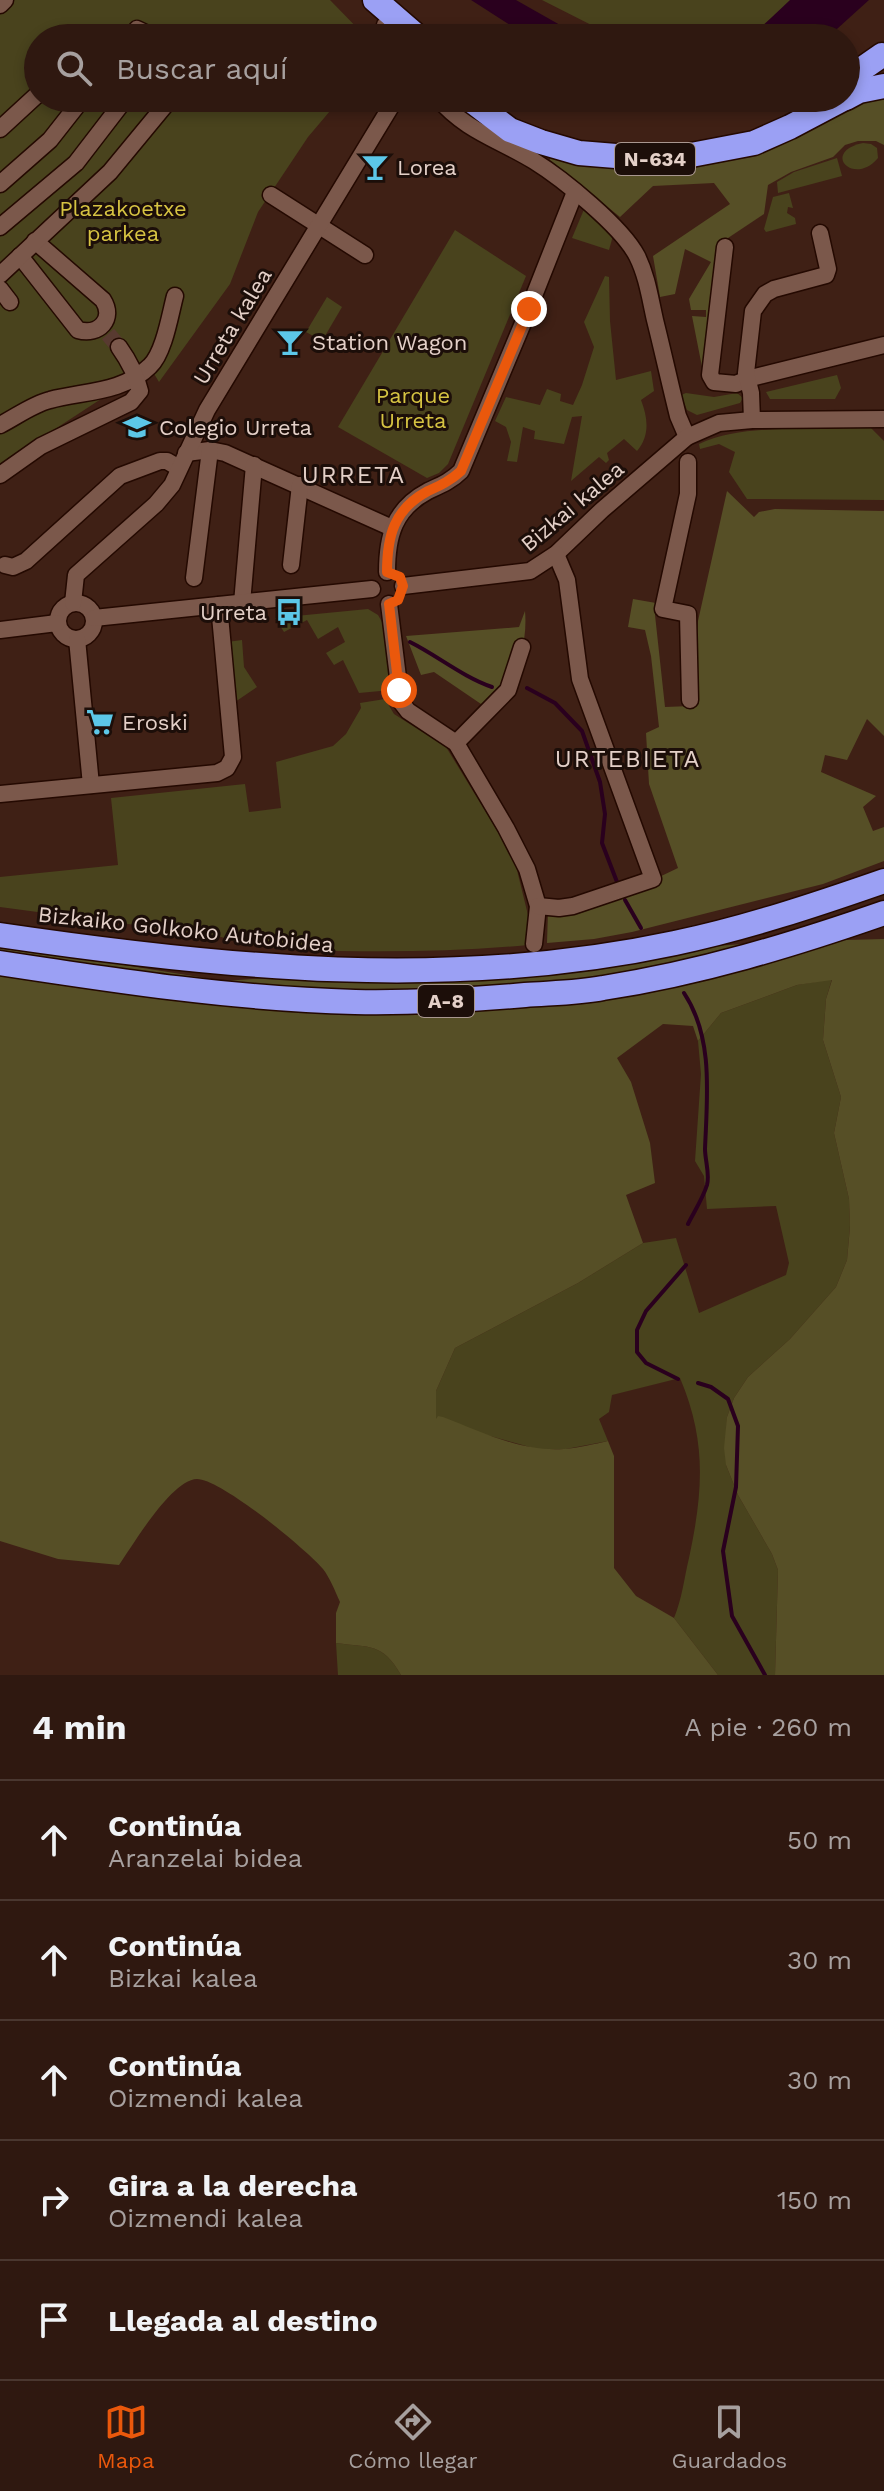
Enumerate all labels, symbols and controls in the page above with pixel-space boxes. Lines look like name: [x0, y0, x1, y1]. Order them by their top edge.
search box: [24, 24, 860, 112]
icon: search: [52, 46, 96, 90]
text: Buscar aquí: [116, 51, 288, 86]
road number: N-634: [615, 143, 695, 175]
bar icon: Lorea: [360, 152, 390, 182]
place label: Lorea: [397, 155, 457, 180]
park label: Plazakoetxe parkea: [59, 196, 187, 246]
street label: Urreta kalea: [188, 264, 277, 389]
route end: [511, 291, 547, 327]
bar icon: Station Wagon: [275, 327, 305, 357]
place label: Station Wagon: [312, 330, 467, 355]
park label: Parque Urreta: [376, 383, 450, 433]
school or university icon: Colegio Urreta: [122, 412, 152, 442]
place label: Colegio Urreta: [159, 415, 312, 440]
street label: Bizkai kalea: [516, 456, 629, 557]
district label: URRETA: [302, 461, 406, 489]
bus stop icon: Urreta: [274, 597, 304, 627]
place label: Urreta: [200, 600, 267, 625]
route start: [381, 672, 417, 708]
supermarket icon: Eroski: [85, 707, 115, 737]
place label: Eroski: [122, 710, 188, 735]
district label: URTEBIETA: [555, 745, 701, 773]
street label: Bizkaiko Golkoko Autobidea: [37, 902, 335, 957]
road number: A-8: [418, 985, 474, 1017]
text: 4 min: [32, 1707, 127, 1747]
text: A pie · 260 m: [684, 1712, 852, 1742]
text: Continúa: [108, 1808, 241, 1843]
icon: ahead: [32, 1818, 76, 1862]
text: 50 m: [787, 1825, 852, 1855]
text: Aranzelai bidea: [108, 1843, 303, 1873]
text: Continúa: [108, 1928, 241, 1963]
icon: ahead: [32, 1938, 76, 1982]
text: 30 m: [787, 1945, 852, 1975]
text: Bizkai kalea: [108, 1963, 258, 1993]
text: Continúa: [108, 2048, 241, 2083]
icon: ahead: [32, 2058, 76, 2102]
text: 30 m: [787, 2065, 852, 2095]
text: Oizmendi kalea: [108, 2083, 303, 2113]
text: Gira a la derecha: [108, 2168, 357, 2203]
icon: right: [32, 2178, 76, 2222]
text: 150 m: [777, 2185, 852, 2215]
text: Oizmendi kalea: [108, 2203, 303, 2233]
icon: arrive: [32, 2298, 76, 2342]
text: Llegada al destino: [108, 2303, 378, 2338]
tab: Mapa: [97, 2400, 154, 2473]
tab: Cómo llegar: [348, 2400, 478, 2473]
tab: Guardados: [672, 2400, 787, 2473]

